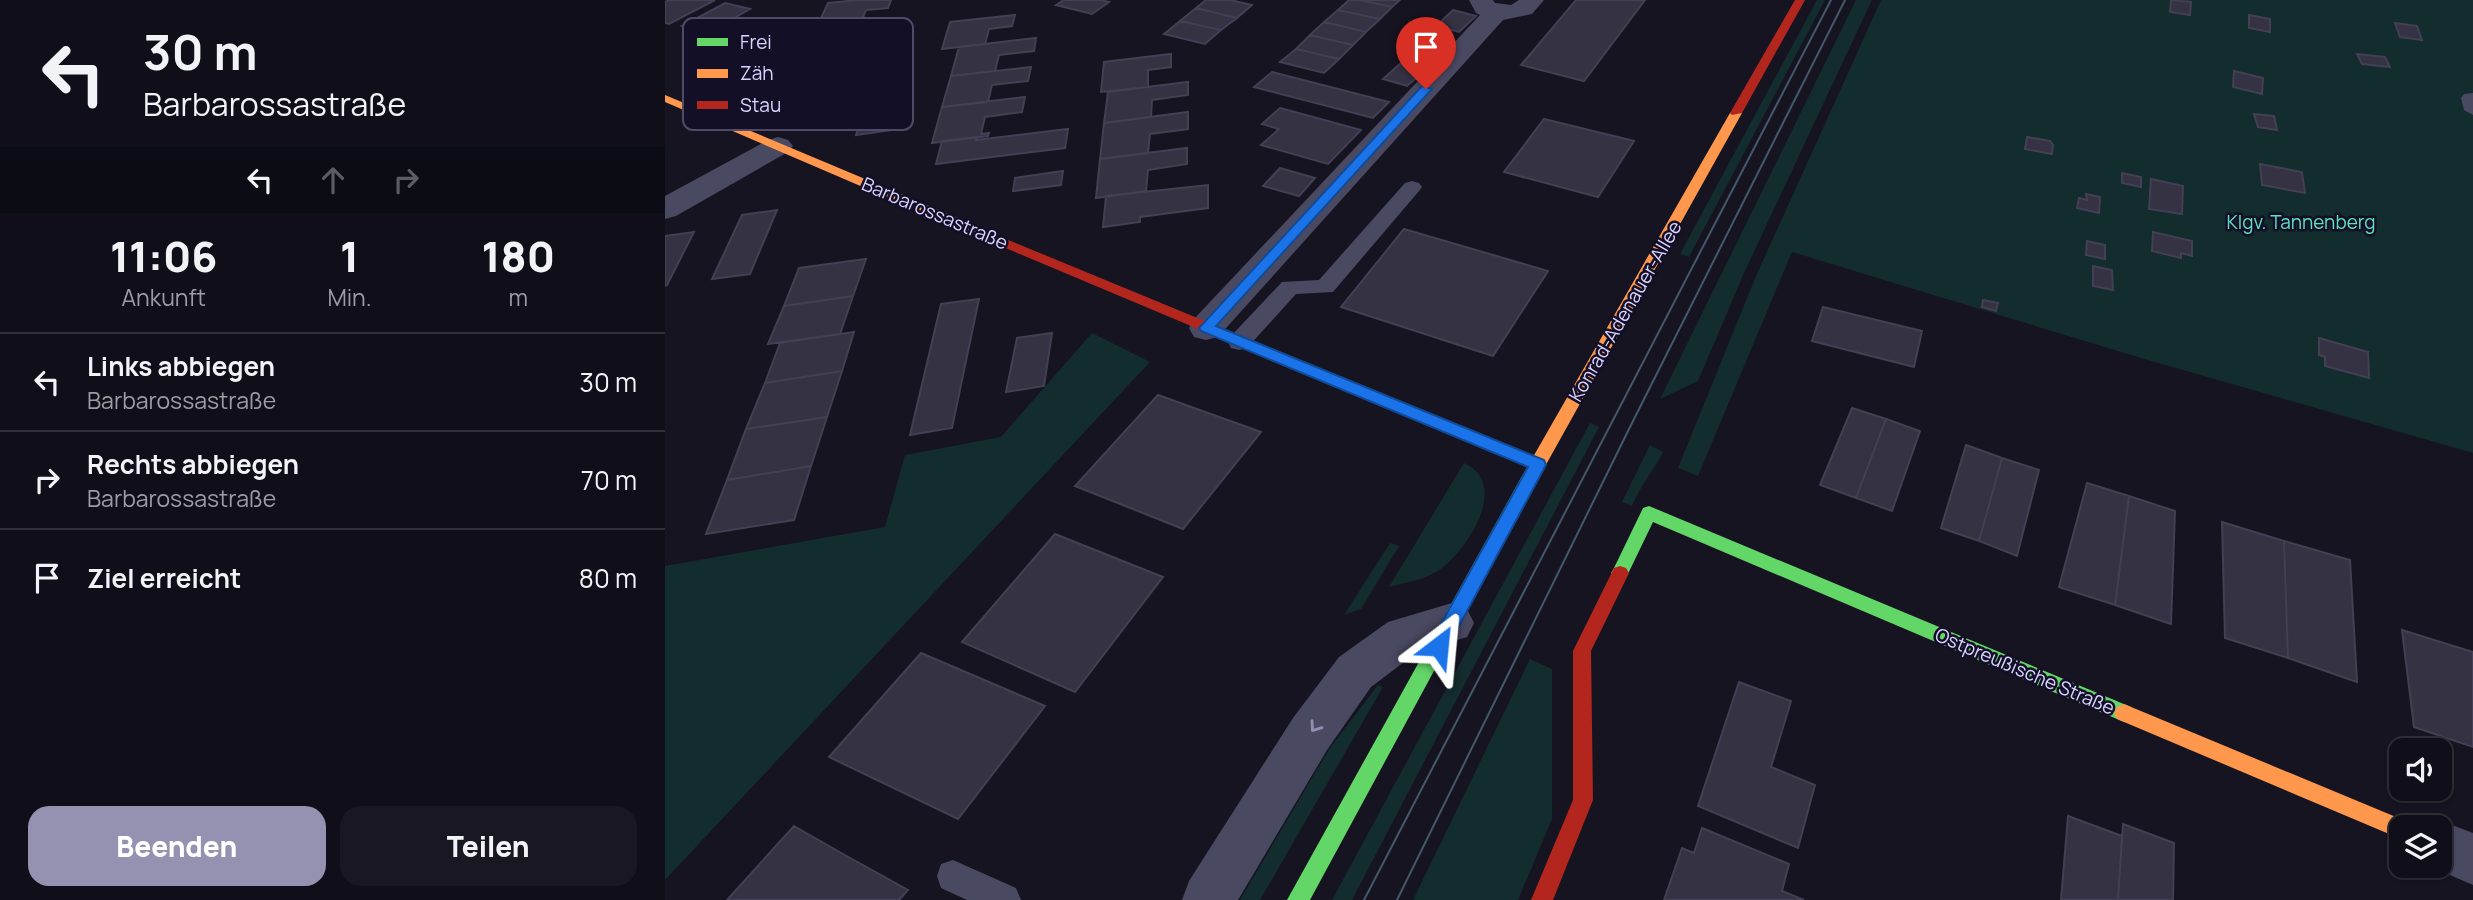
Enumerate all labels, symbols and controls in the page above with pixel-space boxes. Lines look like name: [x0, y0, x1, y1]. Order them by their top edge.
pin: [1396, 17, 1456, 89]
text: 30 m: [143, 18, 258, 85]
legend: [683, 18, 913, 130]
icon: left: [28, 28, 119, 119]
icon: arrive: [1407, 28, 1445, 66]
text: Frei: [740, 29, 772, 55]
text: Zäh: [740, 60, 774, 86]
text: Barbarossastraße: [143, 82, 406, 126]
text: Stau: [740, 92, 781, 118]
icon: left: [241, 161, 279, 199]
icon: ahead: [314, 161, 352, 199]
icon: right: [387, 161, 425, 199]
street label: Barbarossastraße: [858, 171, 1012, 255]
park label: Klgv. Tannenberg: [2227, 209, 2375, 235]
street label: Konrad-Adenauer-Allee: [1563, 216, 1687, 406]
text: 11:06: [110, 227, 217, 285]
text: 1: [340, 227, 359, 285]
text: 180: [482, 227, 555, 285]
text: Ankunft: [122, 281, 206, 313]
text: Min.: [327, 281, 372, 313]
text: m: [509, 281, 528, 313]
text: Links abbiegen: [87, 348, 275, 384]
icon: left: [28, 363, 66, 401]
text: 30 m: [580, 364, 637, 400]
text: Barbarossastraße: [87, 384, 276, 416]
text: Rechts abbiegen: [87, 446, 299, 482]
icon: right: [28, 461, 66, 499]
text: 70 m: [581, 462, 637, 498]
text: Barbarossastraße: [87, 482, 276, 514]
icon: arrive: [28, 559, 66, 597]
text: Ziel erreicht: [87, 560, 241, 596]
text: 80 m: [579, 560, 637, 596]
position arrow: [1402, 609, 1476, 683]
street label: Ostpreußische Straße: [1931, 621, 2119, 721]
one-way arrow: [1311, 719, 1323, 732]
map controls: [2389, 738, 2452, 878]
button: sound: [2389, 738, 2452, 801]
button: Beenden: [28, 806, 326, 886]
button: Teilen: [340, 806, 637, 886]
button: layers: [2389, 815, 2452, 878]

